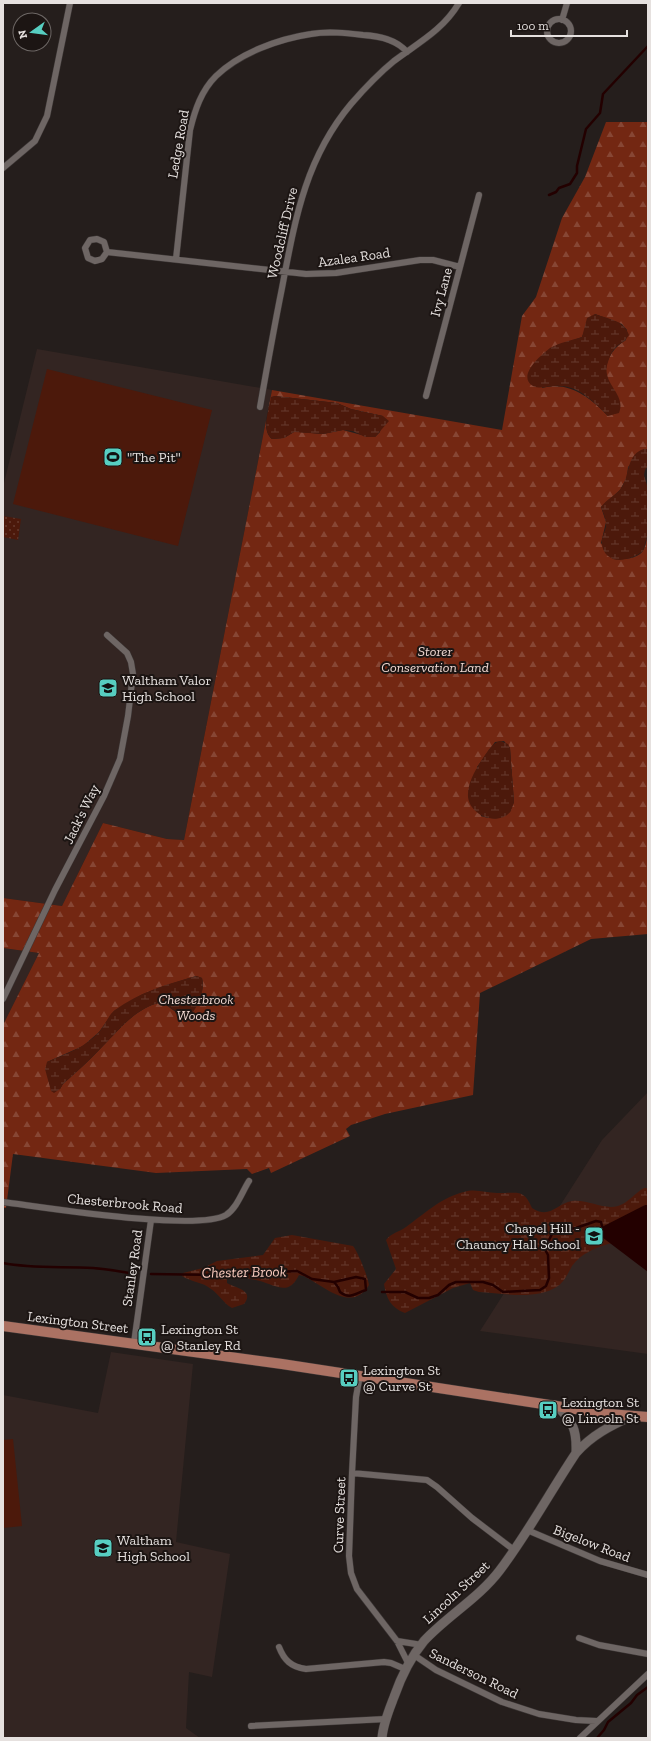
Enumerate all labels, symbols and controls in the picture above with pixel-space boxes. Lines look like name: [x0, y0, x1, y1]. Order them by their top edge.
north arrow: [12, 12, 52, 52]
scale bar: [511, 12, 627, 38]
text: 100 m: [517, 19, 549, 33]
text: N: [15, 28, 30, 40]
street label: Ledge Road: [164, 108, 193, 180]
street label: Woodcliff Drive: [264, 185, 301, 281]
street label: Azalea Road: [317, 244, 392, 271]
street label: Ivy Lane: [427, 265, 456, 319]
sports icon: "The Pit": [102, 446, 124, 468]
place label: "The Pit": [127, 449, 181, 466]
park label: Storer Conservation Land: [381, 643, 489, 676]
place label: Waltham Valor High School: [122, 672, 211, 705]
school or university icon: Waltham Valor High School: [97, 677, 119, 699]
street label: Jack's Way: [60, 781, 104, 847]
park label: Chesterbrook Woods: [158, 991, 234, 1024]
street label: Chesterbrook Road: [67, 1190, 184, 1217]
place label: Chapel Hill - Chauncy Hall School: [456, 1220, 580, 1253]
school or university icon: Chapel Hill - Chauncy Hall School: [583, 1225, 605, 1247]
street label: Stanley Road: [119, 1228, 146, 1308]
water label: Chester Brook: [201, 1262, 287, 1282]
street label: Lexington Street: [27, 1308, 130, 1337]
place label: Lexington St @ Stanley Rd: [161, 1321, 241, 1354]
bus stop icon: Lexington St @ Stanley Rd: [136, 1326, 158, 1348]
place label: Lexington St @ Curve St: [363, 1362, 441, 1395]
bus stop icon: Lexington St @ Curve St: [338, 1367, 360, 1389]
place label: Lexington St @ Lincoln St: [562, 1394, 640, 1427]
bus stop icon: Lexington St @ Lincoln St: [537, 1399, 559, 1421]
street label: Curve Street: [330, 1476, 349, 1553]
street label: Bigelow Road: [551, 1521, 633, 1566]
place label: Waltham High School: [117, 1532, 190, 1565]
school or university icon: Waltham High School: [92, 1537, 114, 1559]
street label: Lincoln Street: [419, 1557, 494, 1628]
street label: Sanderson Road: [426, 1645, 521, 1702]

